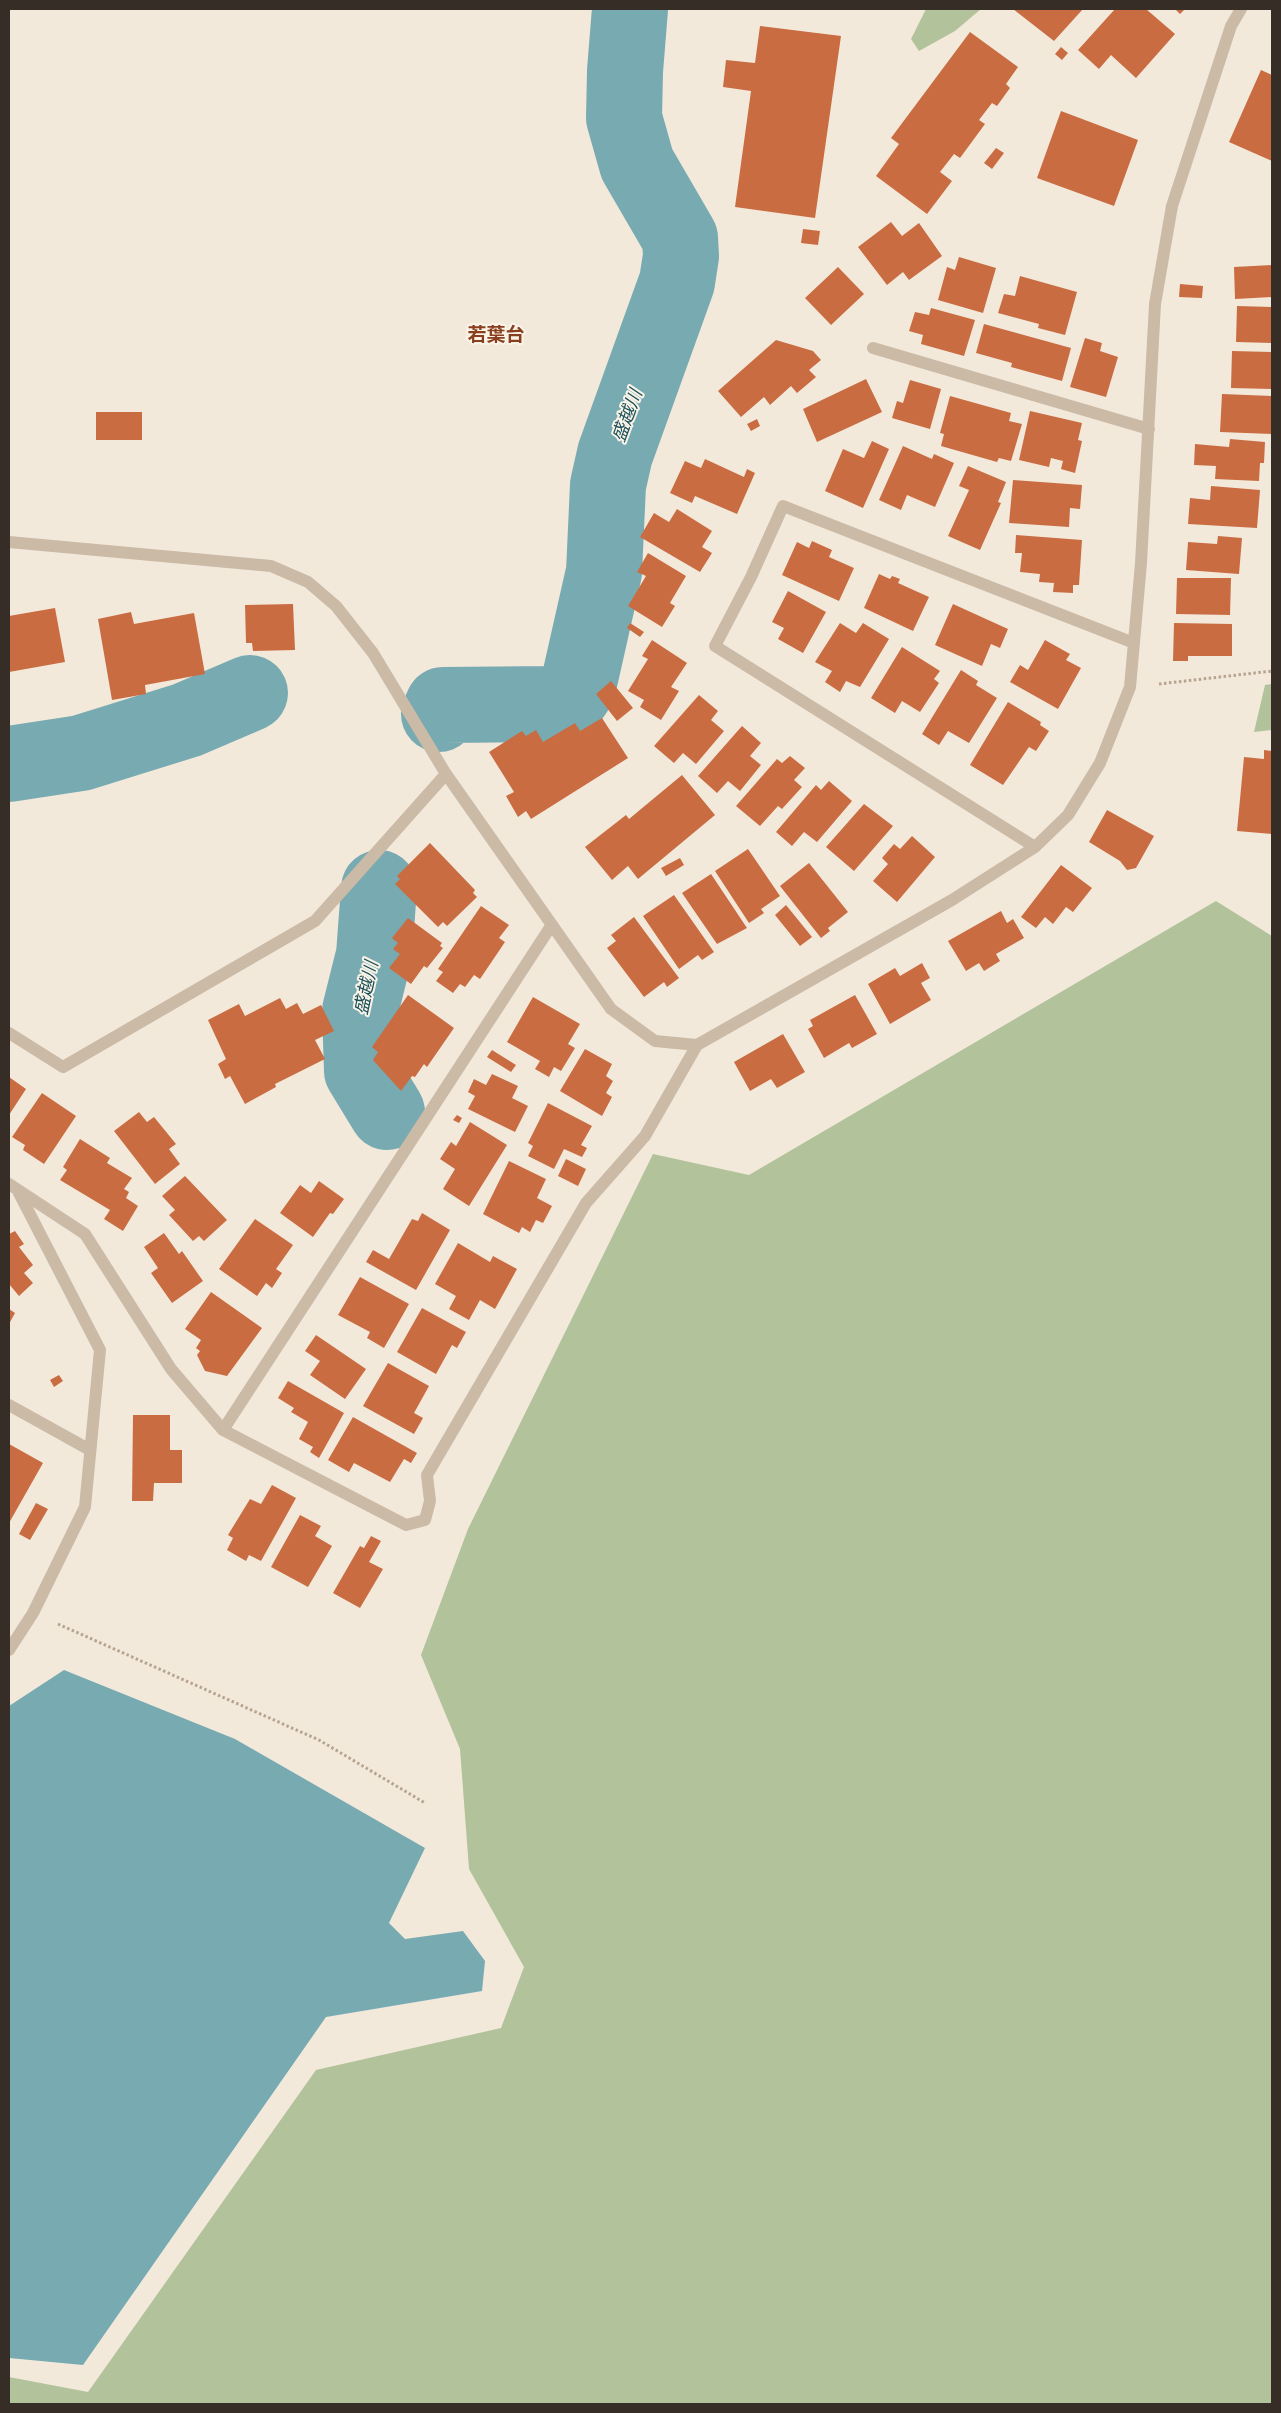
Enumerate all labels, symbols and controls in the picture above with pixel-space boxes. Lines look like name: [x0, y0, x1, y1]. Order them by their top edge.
district label: 若葉台: [468, 325, 524, 347]
water label: 盛越川: [609, 387, 647, 445]
water label: 盛越川: [351, 959, 383, 1017]

